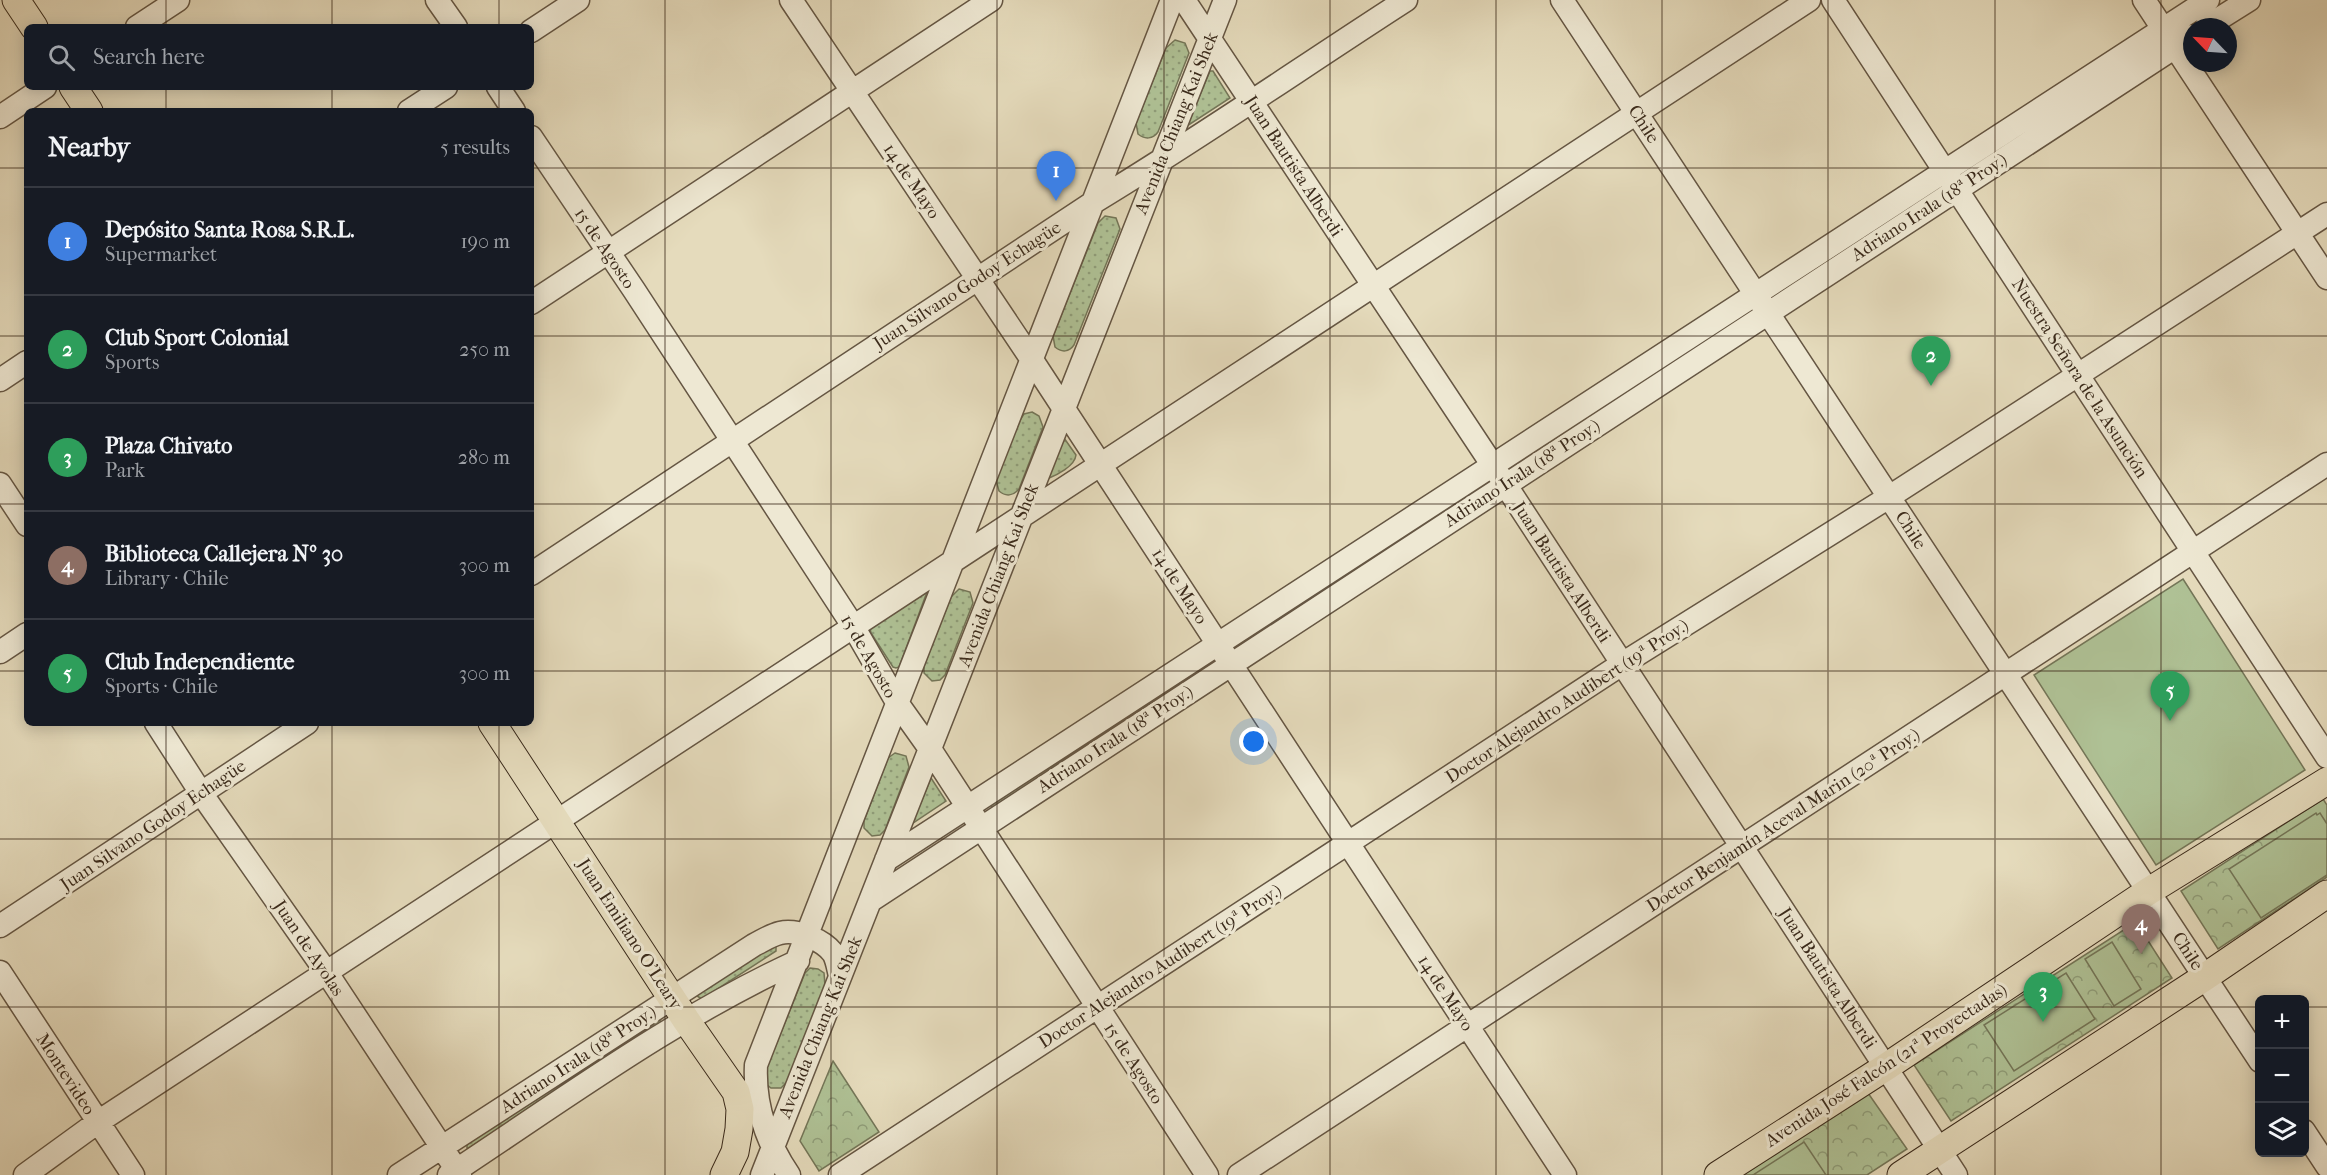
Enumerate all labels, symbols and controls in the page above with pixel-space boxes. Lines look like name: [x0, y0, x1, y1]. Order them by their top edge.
north arrow: [2183, 18, 2237, 72]
search box: [24, 24, 534, 90]
street label: Avenida Chiang Kai Shek: [1130, 28, 1223, 218]
icon: search: [45, 41, 78, 74]
text: Search here: [93, 44, 205, 70]
street label: Juan Bautista Alberdi: [1239, 90, 1347, 241]
street label: Chile: [1624, 101, 1664, 147]
text: Nearby: [48, 132, 130, 163]
text: 5 results: [440, 136, 510, 159]
street label: 14 de Mayo: [879, 140, 944, 223]
street label: Adriano Irala (18ª Proy.): [1847, 149, 2011, 266]
pin: 1: [1036, 152, 1076, 201]
street label: 15 de Agosto: [570, 204, 639, 293]
text: Depósito Santa Rosa S.R.L.: [105, 217, 355, 243]
street label: Juan Silvano Godoy Echagüe: [868, 217, 1065, 355]
text: 1: [64, 230, 71, 253]
text: 190 m: [460, 230, 510, 253]
text: Supermarket: [105, 243, 217, 266]
street label: Nuestra Señora de la Asunción: [2007, 275, 2152, 482]
text: Club Sport Colonial: [105, 325, 289, 351]
pin: 2: [1912, 336, 1950, 386]
text: 2: [62, 338, 73, 361]
text: 250 m: [459, 338, 510, 361]
text: Sports: [105, 351, 159, 374]
street label: Adriano Irala (18ª Proy.): [1440, 415, 1604, 532]
text: Plaza Chivato: [105, 433, 232, 459]
text: 3: [63, 446, 72, 469]
text: 280 m: [458, 446, 510, 469]
text: Park: [105, 459, 145, 482]
street label: Avenida Chiang Kai Shek: [953, 480, 1043, 671]
street label: Juan Bautista Alberdi: [1507, 496, 1615, 647]
street label: Chile: [1891, 507, 1931, 553]
text: Biblioteca Callejera Nº 30: [105, 541, 343, 567]
street label: 14 de Mayo: [1147, 544, 1212, 628]
text: 4: [62, 554, 73, 577]
text: 300 m: [459, 554, 510, 577]
text: Library · Chile: [105, 567, 229, 590]
street label: 15 de Agosto: [836, 611, 901, 702]
street label: Doctor Alejandro Audibert (19ª Proy.): [1442, 615, 1693, 788]
text: Club Independiente: [105, 649, 295, 675]
text: 5: [63, 662, 72, 685]
text: 300 m: [459, 662, 510, 685]
pin: 5: [2150, 672, 2190, 721]
text: Sports · Chile: [105, 675, 218, 698]
street label: Adriano Irala (18ª Proy.): [1033, 681, 1197, 798]
street label: Doctor Benjamín Aceval Marin (20ª Proy.): [1643, 724, 1924, 917]
your location: [1239, 727, 1268, 756]
street label: Juan Silvano Godoy Echagüe: [55, 755, 250, 896]
street label: Juan Emiliano O'Leary: [572, 853, 687, 1015]
street label: Doctor Alejandro Audibert (19ª Proy.): [1035, 880, 1286, 1053]
street label: Juan de Ayolas: [268, 895, 349, 1000]
street label: Juan Bautista Alberdi: [1773, 902, 1881, 1053]
pin: 4: [2122, 904, 2160, 954]
street label: Chile: [2168, 928, 2208, 974]
street label: Avenida Chiang Kai Shek: [774, 932, 867, 1122]
street label: 14 de Mayo: [1413, 951, 1478, 1035]
pin: 3: [2024, 972, 2062, 1022]
street label: Avenida José Falcón (21ª Proyectadas): [1761, 979, 2011, 1152]
map controls: [2255, 995, 2309, 1157]
button: +: [2255, 995, 2309, 1049]
street label: Adriano Irala (18ª Proy.): [496, 1001, 660, 1118]
street label: 15 de Agosto: [1099, 1019, 1168, 1108]
street label: Montevideo: [32, 1030, 100, 1119]
button: −: [2255, 1049, 2309, 1103]
button: layers: [2255, 1103, 2309, 1157]

